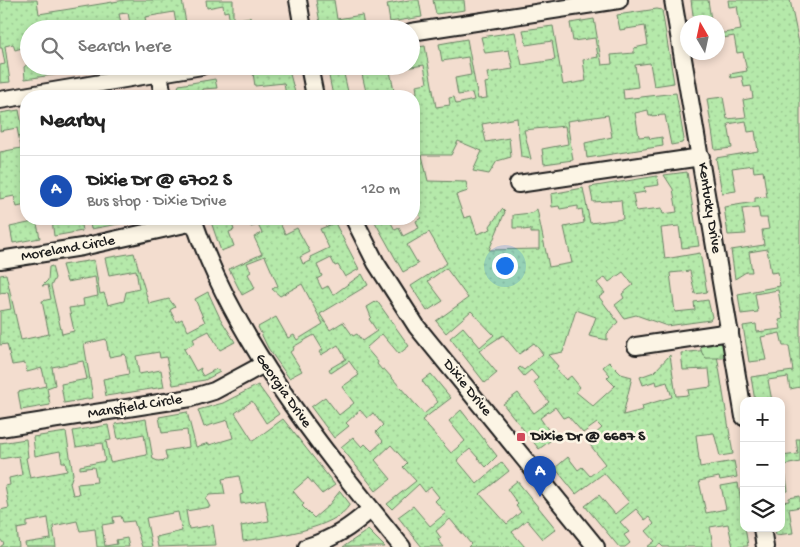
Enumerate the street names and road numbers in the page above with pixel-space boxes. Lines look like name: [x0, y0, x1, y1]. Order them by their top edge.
street label: Kentucky Drive: [693, 161, 725, 255]
street label: Moreland Circle: [20, 232, 117, 266]
street label: Georgia Drive: [251, 350, 315, 432]
street label: Dixie Drive: [438, 355, 496, 420]
street label: Mansfield Circle: [86, 391, 184, 423]

